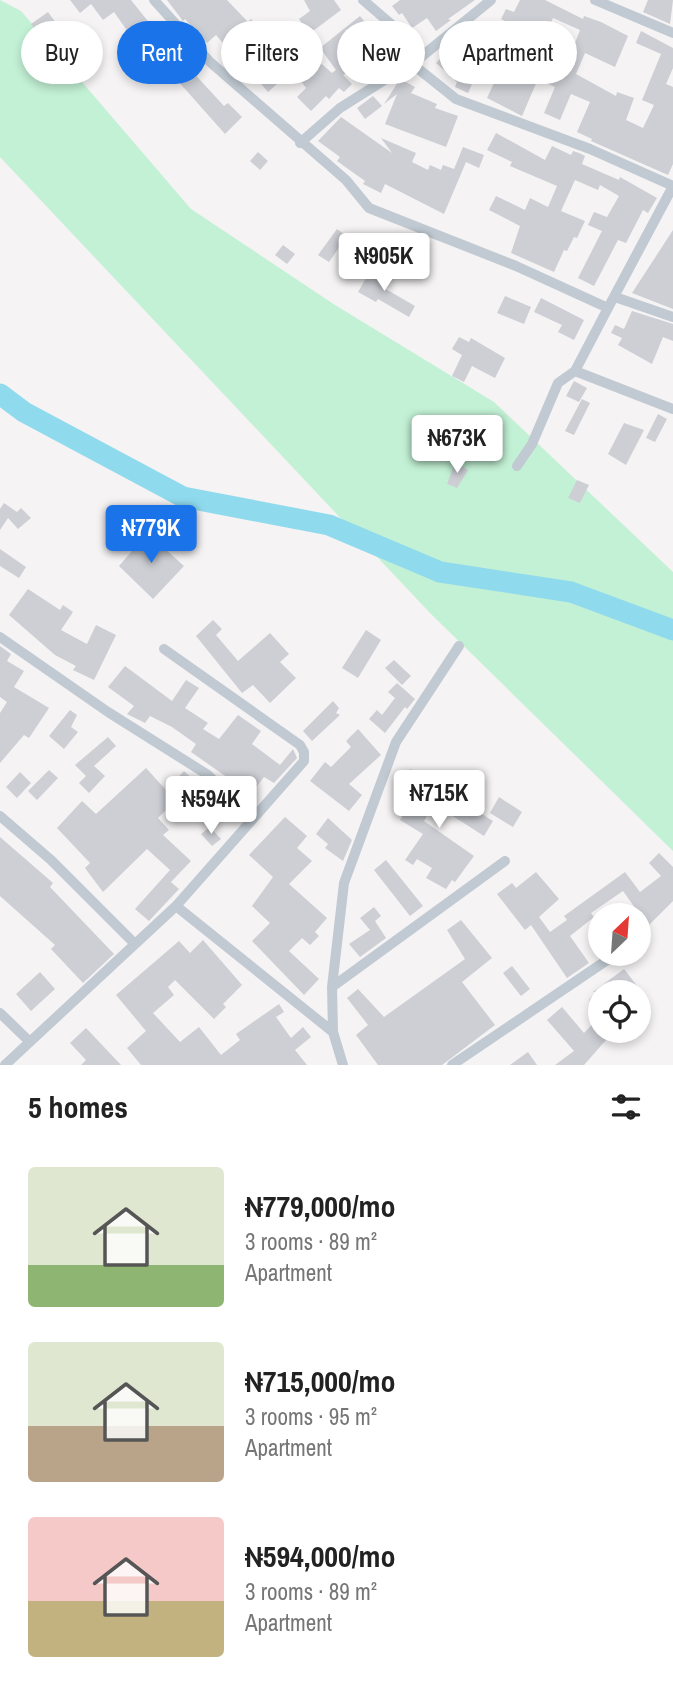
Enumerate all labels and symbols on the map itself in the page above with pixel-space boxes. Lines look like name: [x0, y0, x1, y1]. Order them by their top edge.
pin: ₦905K: [335, 233, 433, 293]
pin: ₦673K: [408, 416, 506, 475]
pin: ₦779K: [102, 505, 200, 565]
pin: ₦715K: [390, 770, 488, 830]
pin: ₦594K: [162, 776, 260, 836]
north arrow: [588, 903, 651, 966]

